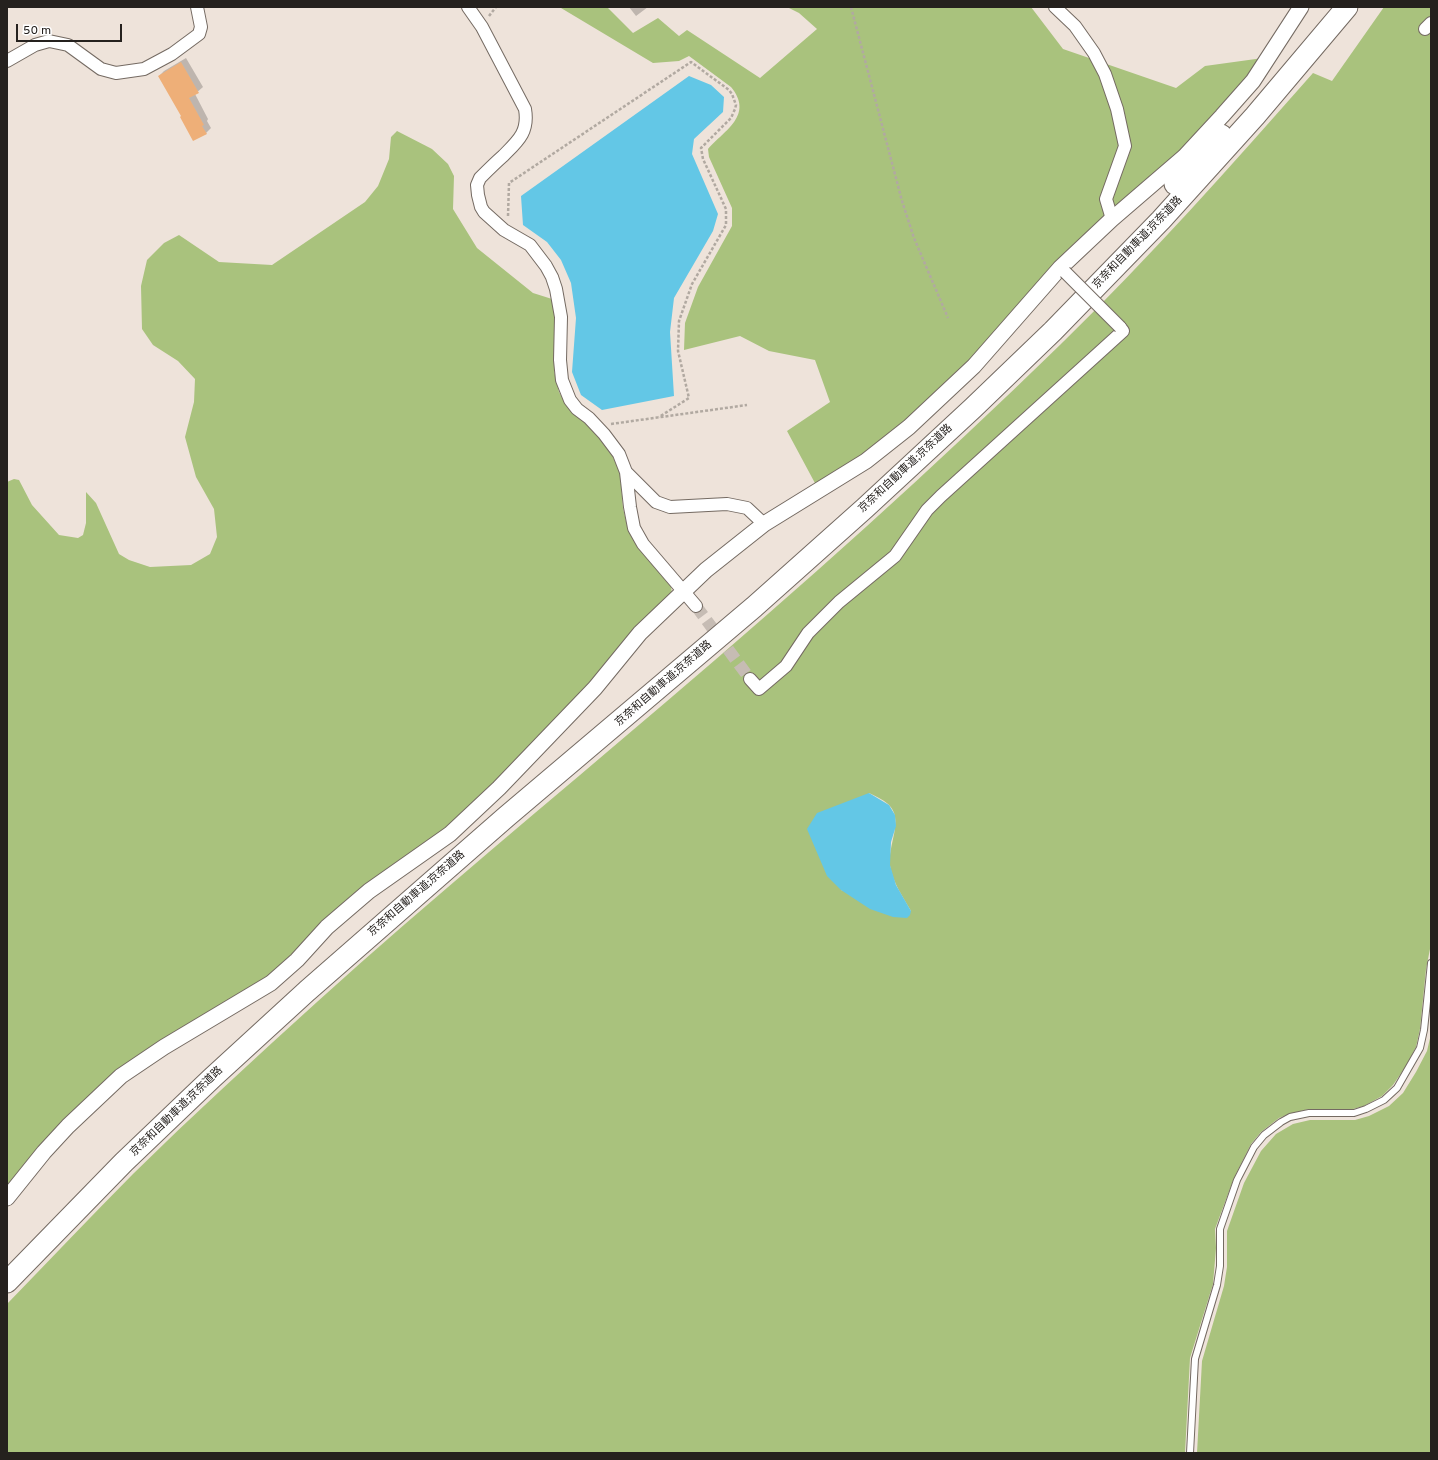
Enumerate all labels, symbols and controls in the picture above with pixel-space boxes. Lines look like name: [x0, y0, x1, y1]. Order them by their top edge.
scale bar: [18, 16, 124, 42]
text: 50 m: [23, 23, 51, 39]
street label: 京奈和自動車道;京奈道路: [1090, 194, 1186, 292]
street label: 京奈和自動車道;京奈道路: [856, 422, 956, 516]
street label: 京奈和自動車道;京奈道路: [613, 639, 715, 729]
street label: 京奈和自動車道;京奈道路: [366, 849, 468, 939]
street label: 京奈和自動車道;京奈道路: [128, 1064, 226, 1160]

